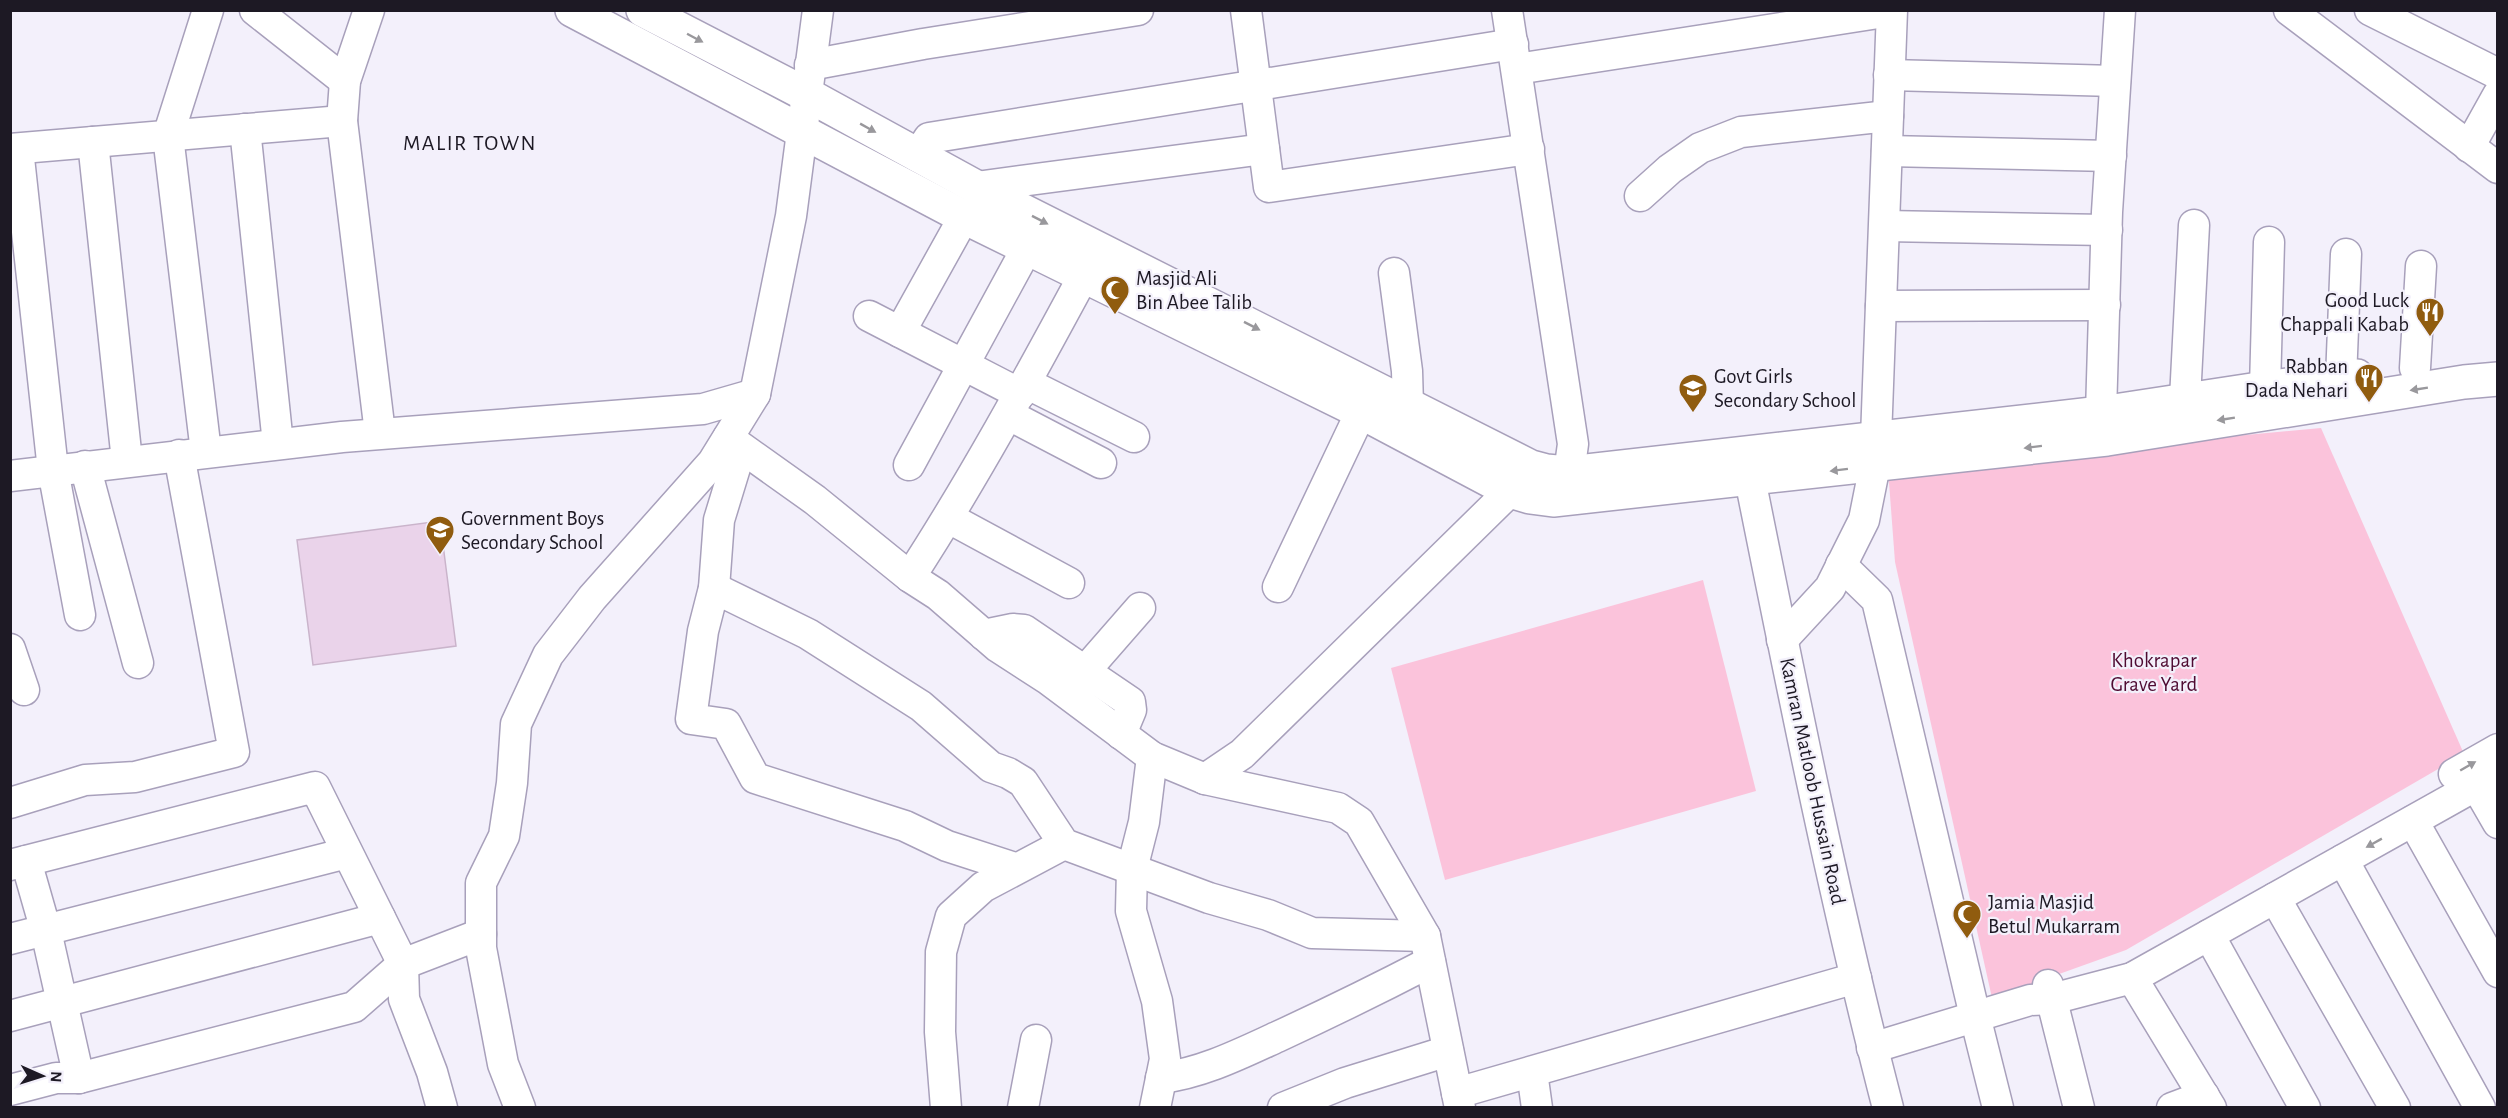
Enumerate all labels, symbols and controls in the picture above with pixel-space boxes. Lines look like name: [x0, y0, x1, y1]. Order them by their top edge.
one-way arrow: [686, 32, 704, 42]
one-way arrow: [859, 123, 876, 133]
district label: MALIR TOWN: [403, 132, 537, 154]
one-way arrow: [1031, 215, 1048, 224]
place label: Masjid Ali Bin Abee Talib: [1136, 268, 1252, 313]
mosque icon: Masjid Ali Bin Abee Talib: [1099, 274, 1131, 316]
place label: Good Luck Chappali Kabab: [2280, 290, 2409, 335]
restaurant icon: Good Luck Chappali Kabab: [2414, 296, 2446, 338]
one-way arrow: [1243, 321, 1260, 330]
place label: Rabban Dada Nehari: [2245, 356, 2348, 401]
restaurant icon: Rabban Dada Nehari: [2353, 362, 2385, 404]
place label: Govt Girls Secondary School: [1714, 366, 1856, 411]
school or university icon: Govt Girls Secondary School: [1677, 372, 1709, 414]
one-way arrow: [2409, 384, 2428, 393]
one-way arrow: [2216, 415, 2235, 424]
one-way arrow: [2024, 442, 2043, 452]
one-way arrow: [1830, 465, 1849, 474]
place label: Government Boys Secondary School: [461, 508, 604, 553]
school or university icon: Government Boys Secondary School: [424, 514, 456, 556]
park label: Khokrapar Grave Yard: [2111, 650, 2198, 695]
street label: Kamran Matloob Hussain Road: [1776, 656, 1849, 907]
one-way arrow: [2460, 761, 2477, 771]
one-way arrow: [2365, 838, 2382, 848]
place label: Jamia Masjid Betul Mukarram: [1988, 892, 2120, 937]
mosque icon: Jamia Masjid Betul Mukarram: [1951, 898, 1983, 940]
north arrow: [12, 1046, 72, 1106]
text: N: [48, 1071, 64, 1083]

